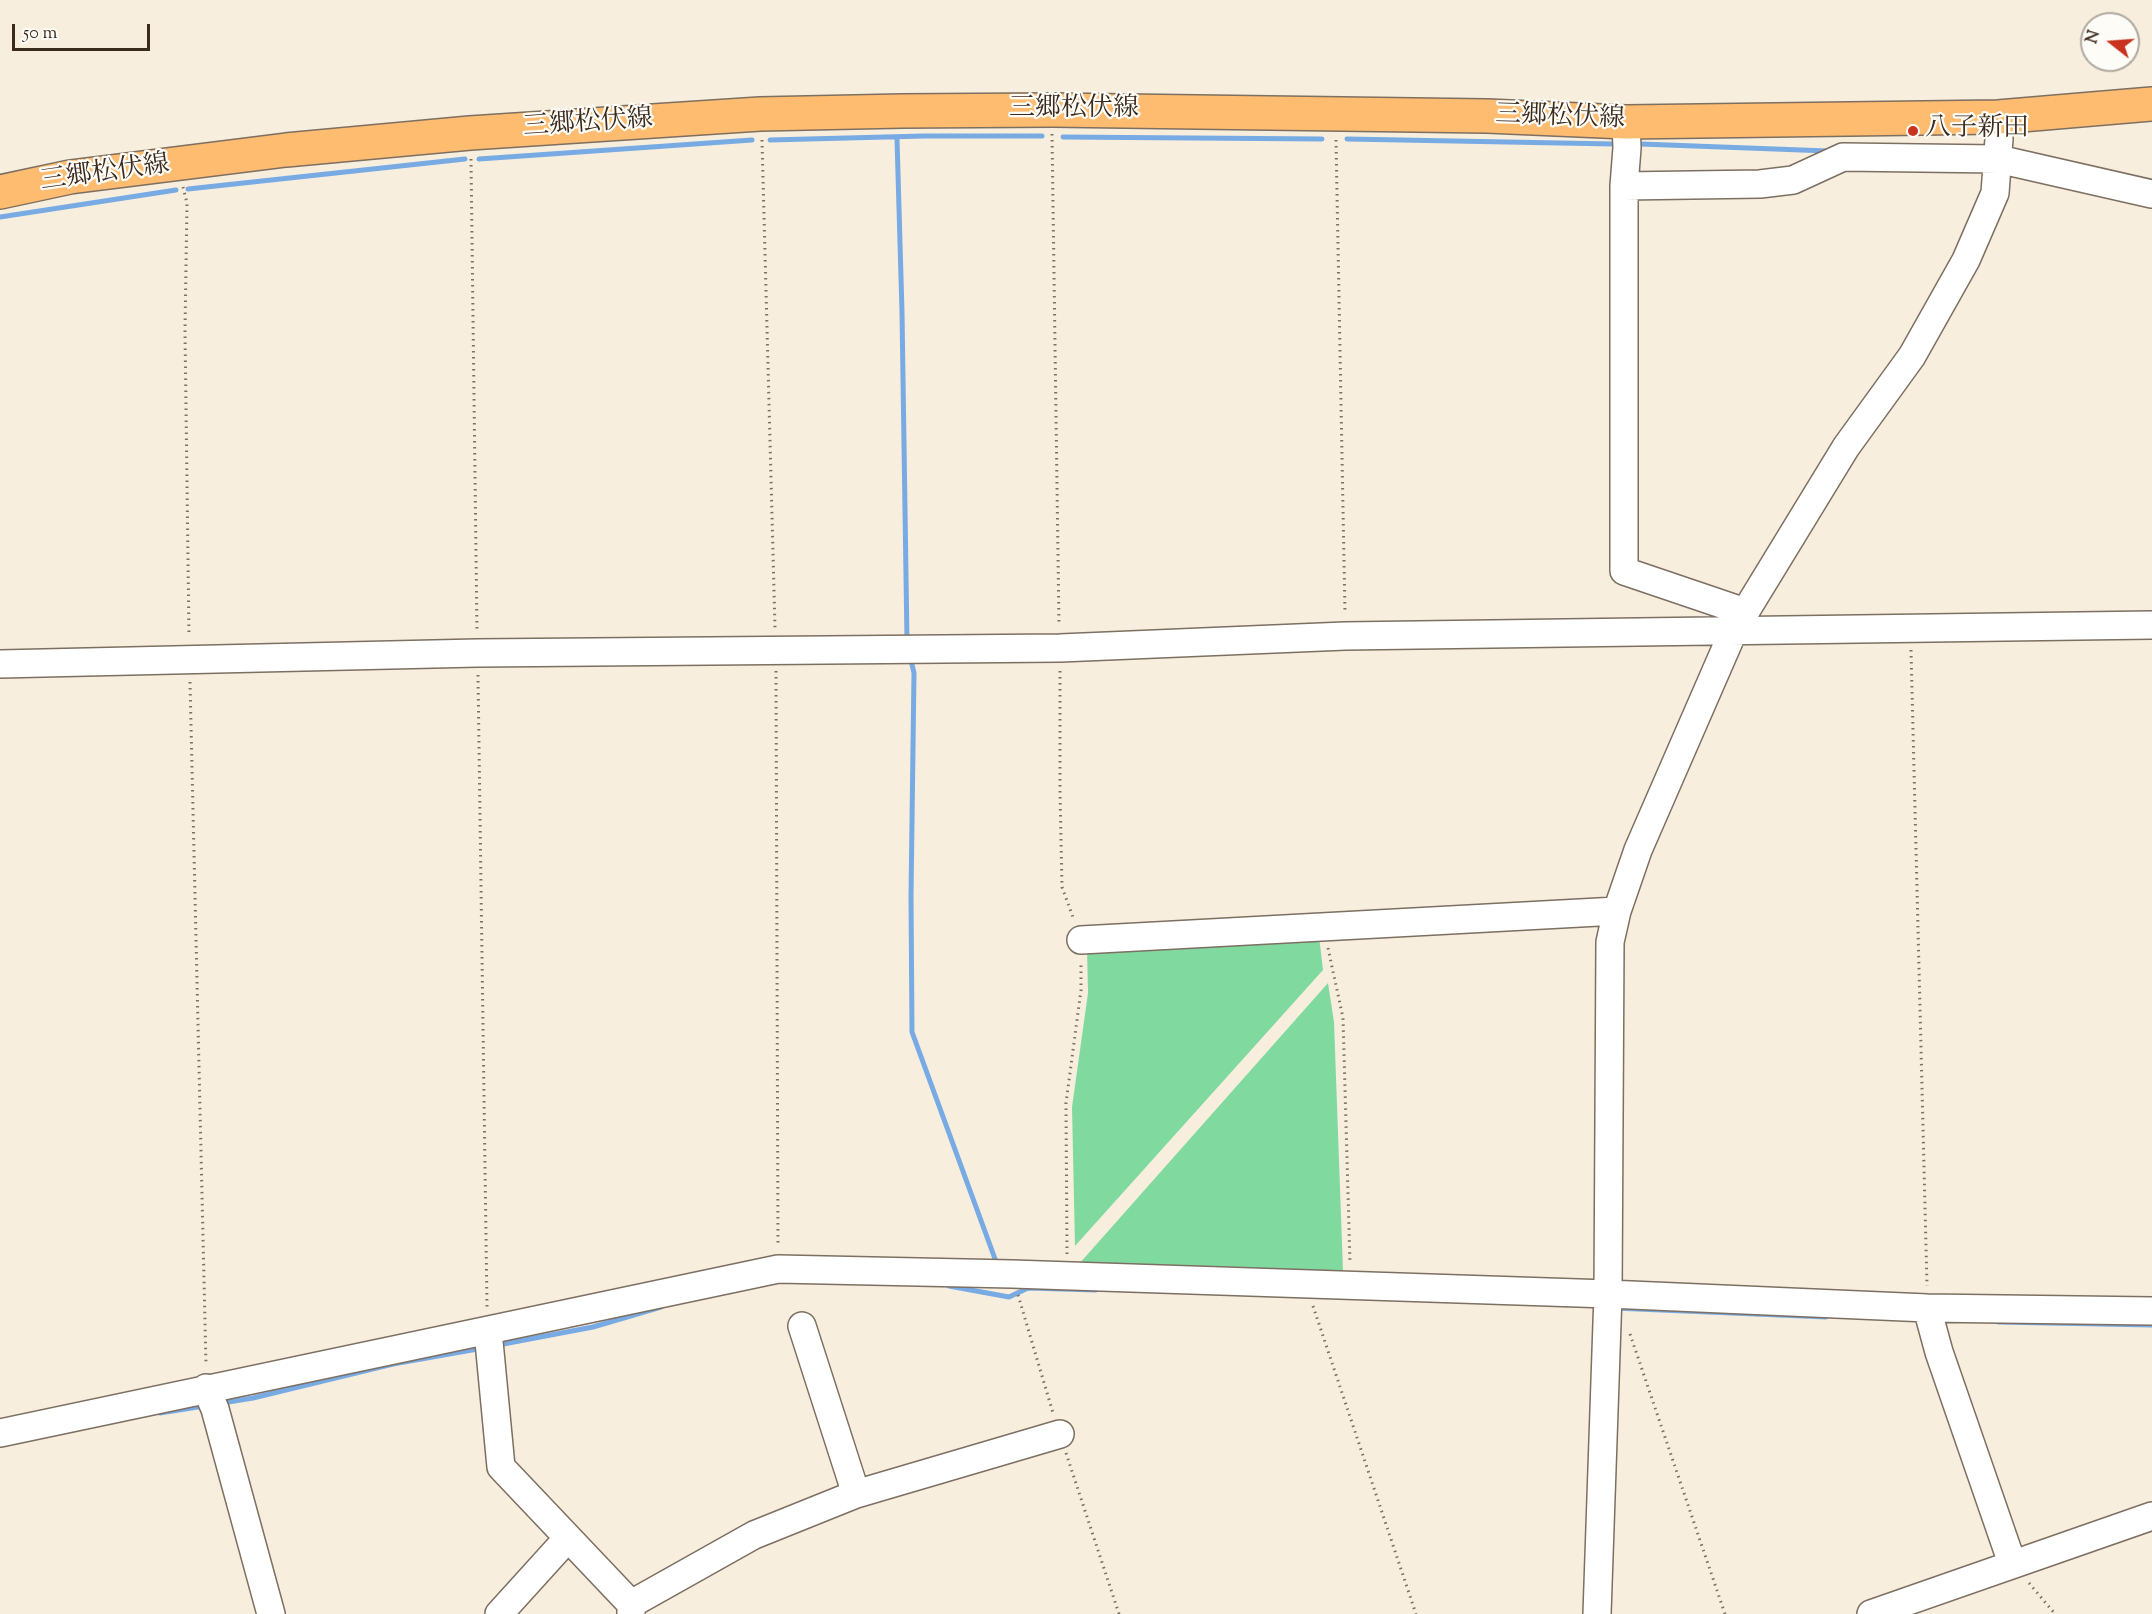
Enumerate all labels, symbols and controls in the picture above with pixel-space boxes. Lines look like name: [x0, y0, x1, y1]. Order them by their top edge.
scale bar: [15, 12, 153, 50]
north arrow: [2080, 12, 2140, 72]
text: 50 m: [23, 21, 57, 47]
text: N: [2081, 28, 2107, 47]
street label: 三郷松伏線: [1009, 95, 1139, 127]
street label: 三郷松伏線: [1494, 101, 1626, 137]
street label: 三郷松伏線: [522, 105, 654, 145]
place label: 八子新田: [1925, 115, 2029, 147]
marker: 八子新田: [1906, 124, 1920, 138]
street label: 三郷松伏線: [38, 151, 172, 199]

